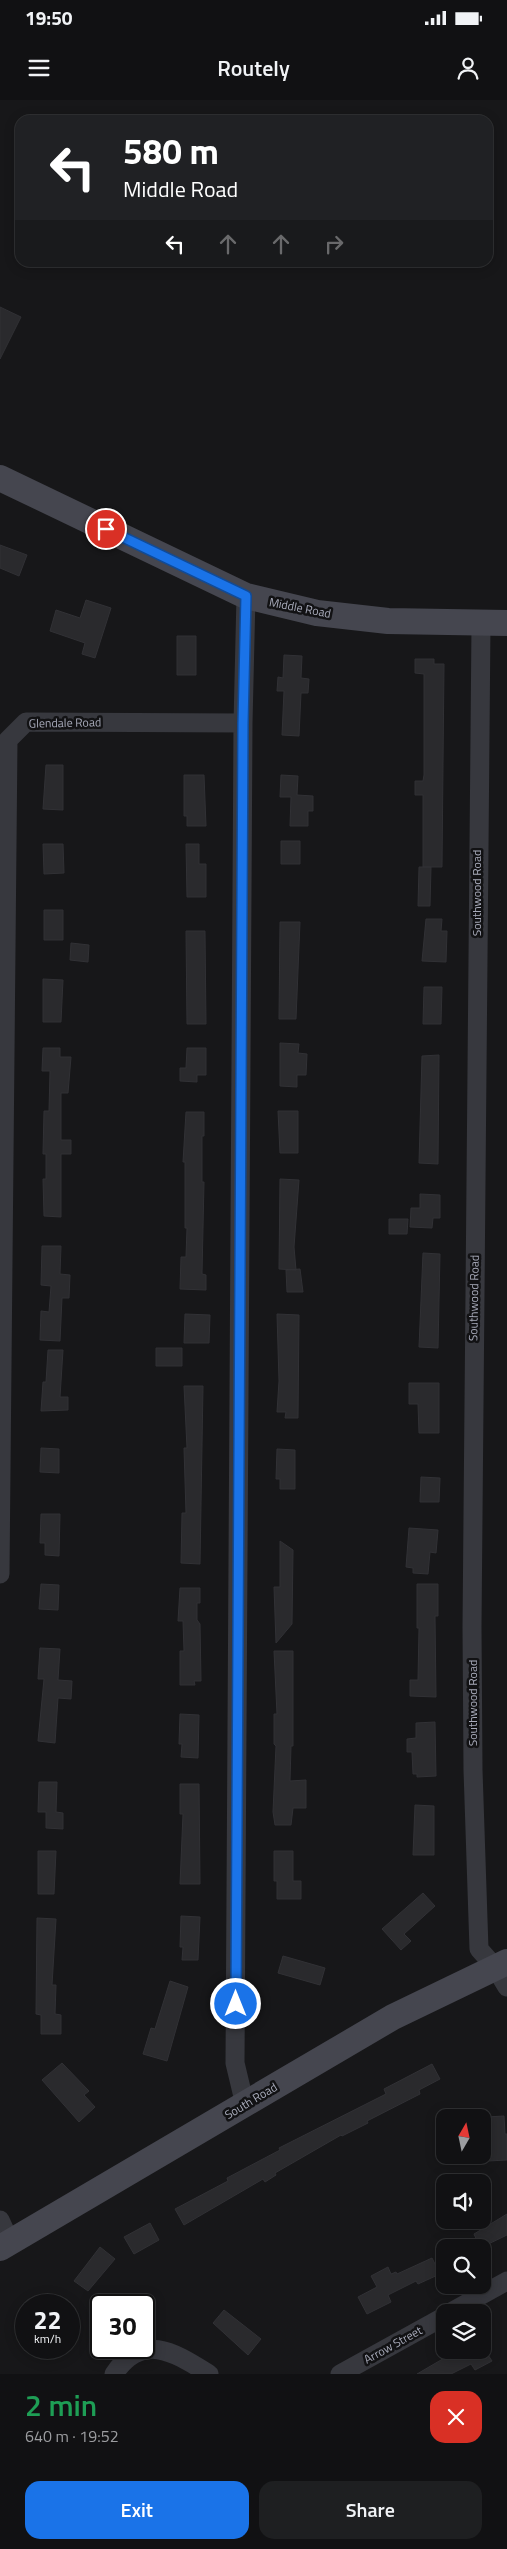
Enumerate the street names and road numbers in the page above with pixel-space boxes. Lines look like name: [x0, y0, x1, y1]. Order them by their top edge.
street label: Middle Road: [267, 592, 333, 623]
street label: Glendale Road: [29, 712, 101, 733]
street label: Southwood Road: [467, 850, 486, 936]
street label: Southwood Road: [463, 1255, 484, 1341]
street label: Southwood Road: [463, 1660, 482, 1746]
street label: South Road: [221, 2077, 281, 2124]
street label: Arrow Street: [360, 2320, 426, 2368]

